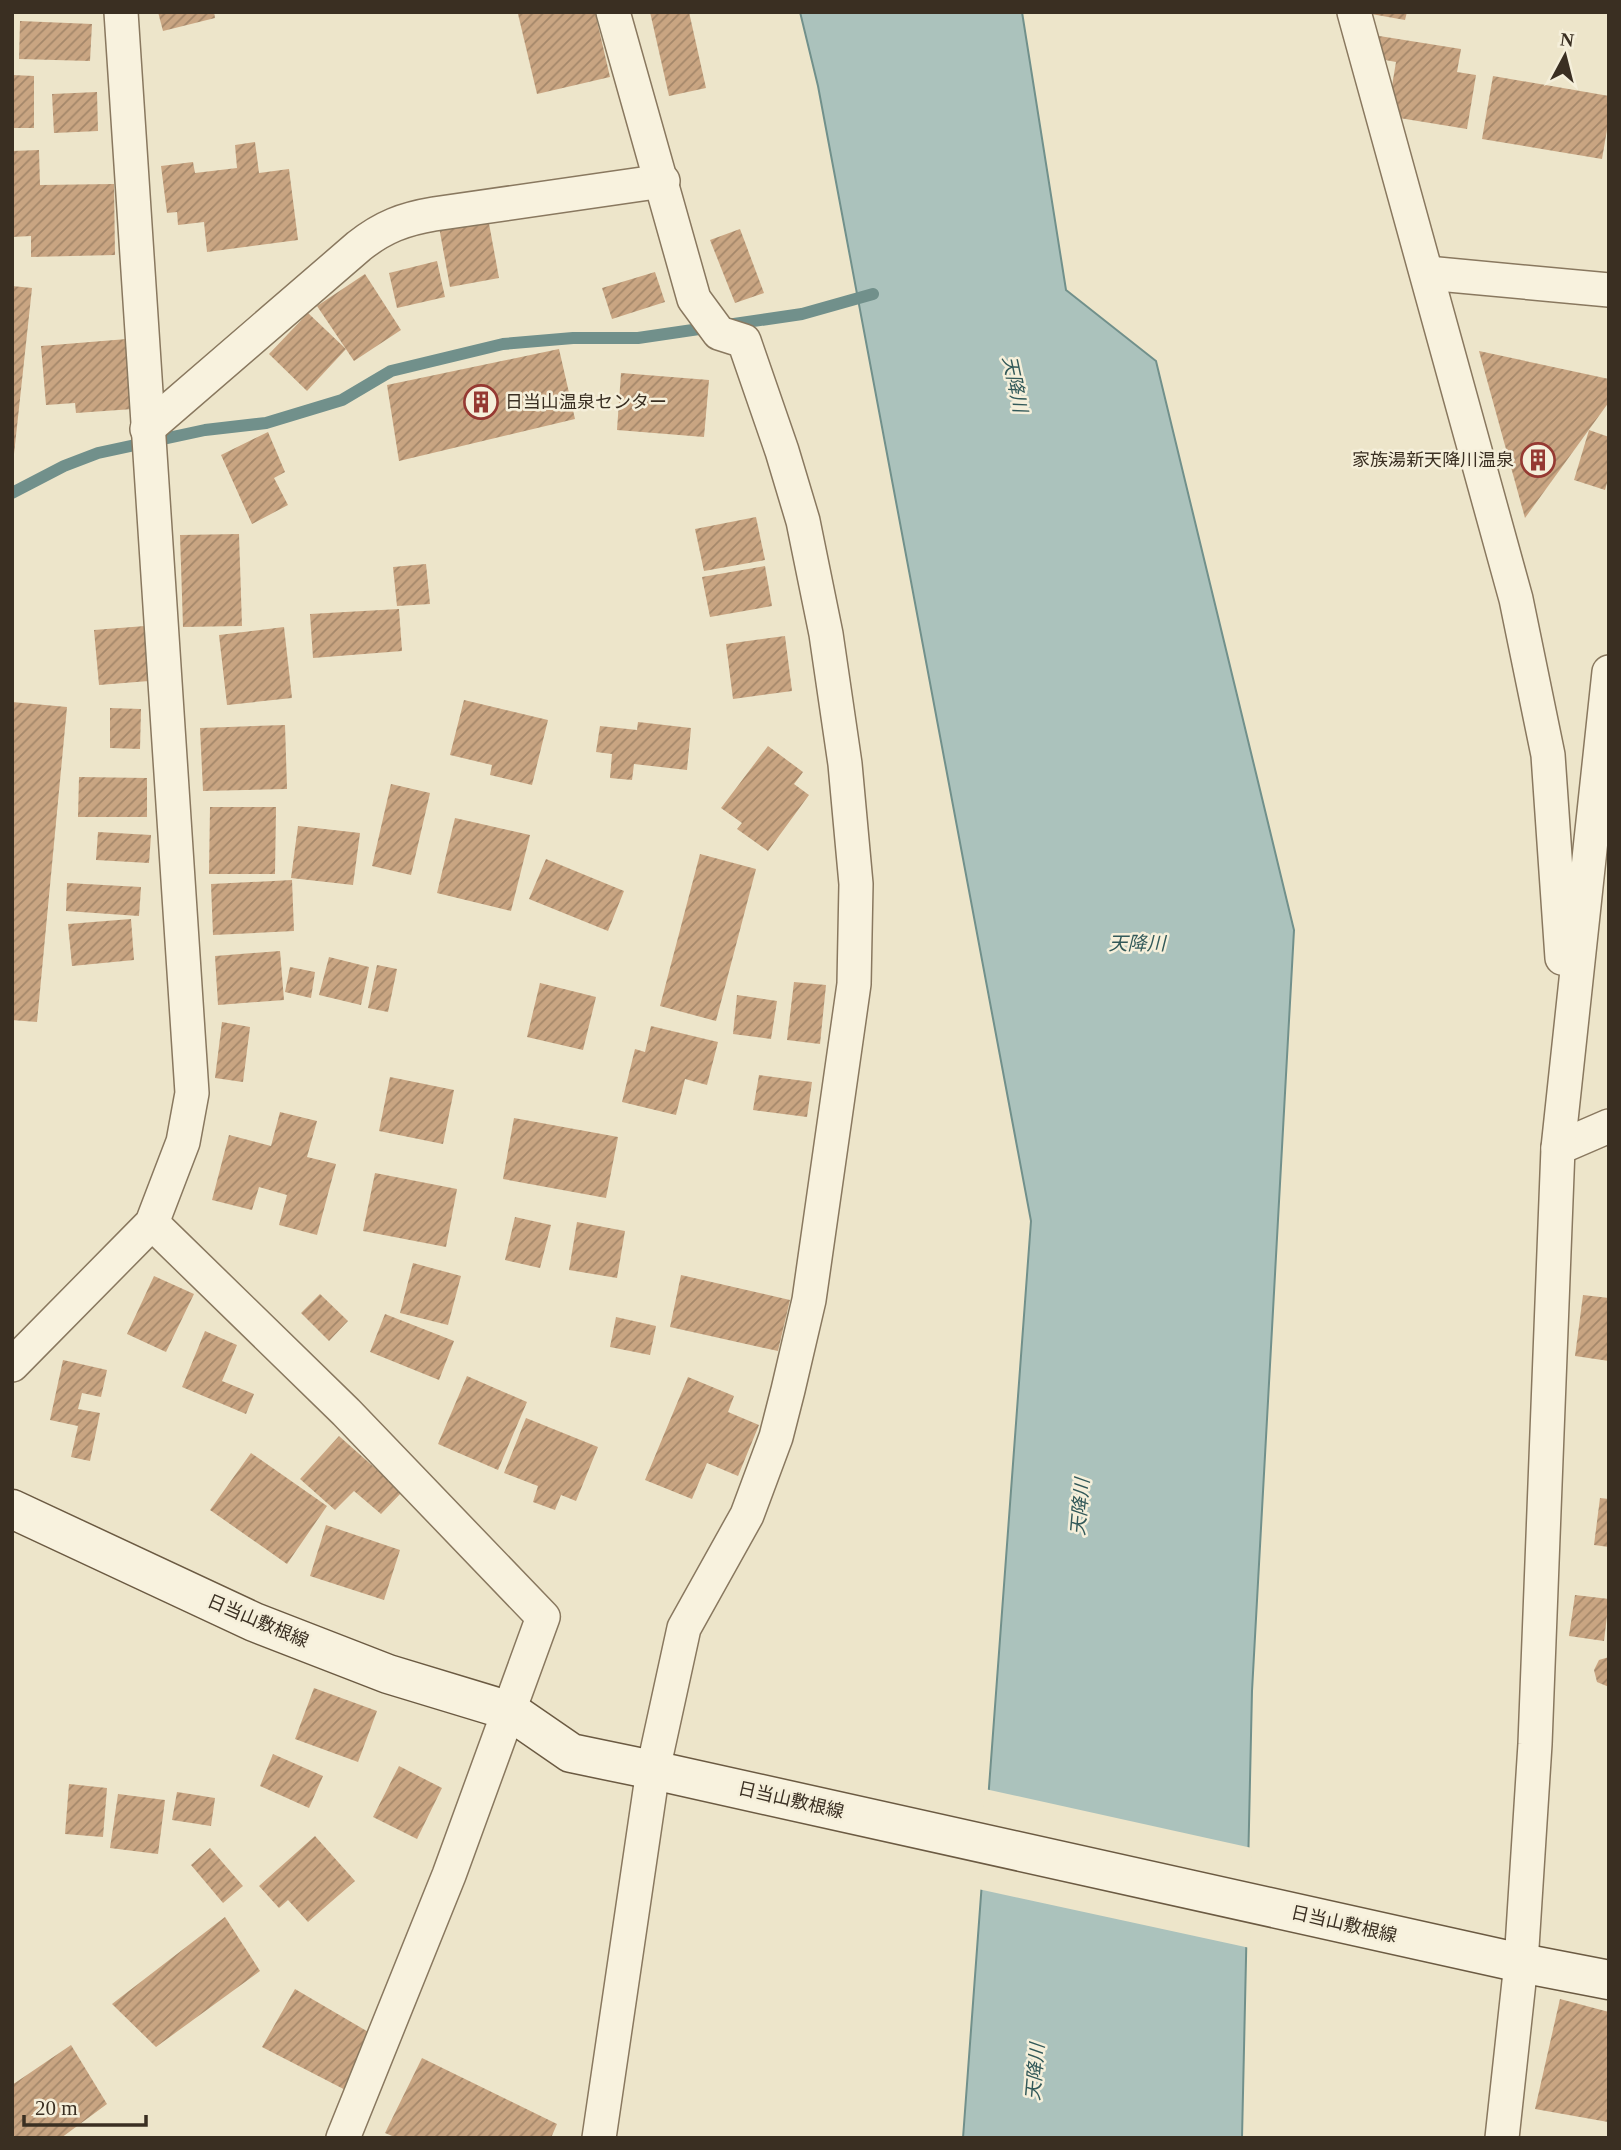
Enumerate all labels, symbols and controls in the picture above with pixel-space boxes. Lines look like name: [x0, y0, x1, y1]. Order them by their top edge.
north arrow: [1530, 21, 1600, 91]
text: N: [1559, 28, 1575, 51]
water label: 天降川: [999, 354, 1032, 416]
building icon: 日当山温泉センター: [462, 383, 500, 421]
place label: 日当山温泉センター: [505, 392, 667, 412]
building icon: 家族湯新天降川温泉: [1519, 441, 1557, 479]
place label: 家族湯新天降川温泉: [1352, 450, 1514, 470]
water label: 天降川: [1108, 933, 1167, 954]
water label: 天降川: [1067, 1476, 1093, 1536]
street label: 日当山敷根線: [204, 1591, 312, 1651]
street label: 日当山敷根線: [736, 1778, 846, 1822]
street label: 日当山敷根線: [1289, 1902, 1399, 1946]
water label: 天降川: [1022, 2041, 1048, 2101]
scale bar: [24, 2084, 147, 2128]
text: 20 m: [35, 2096, 78, 2120]

